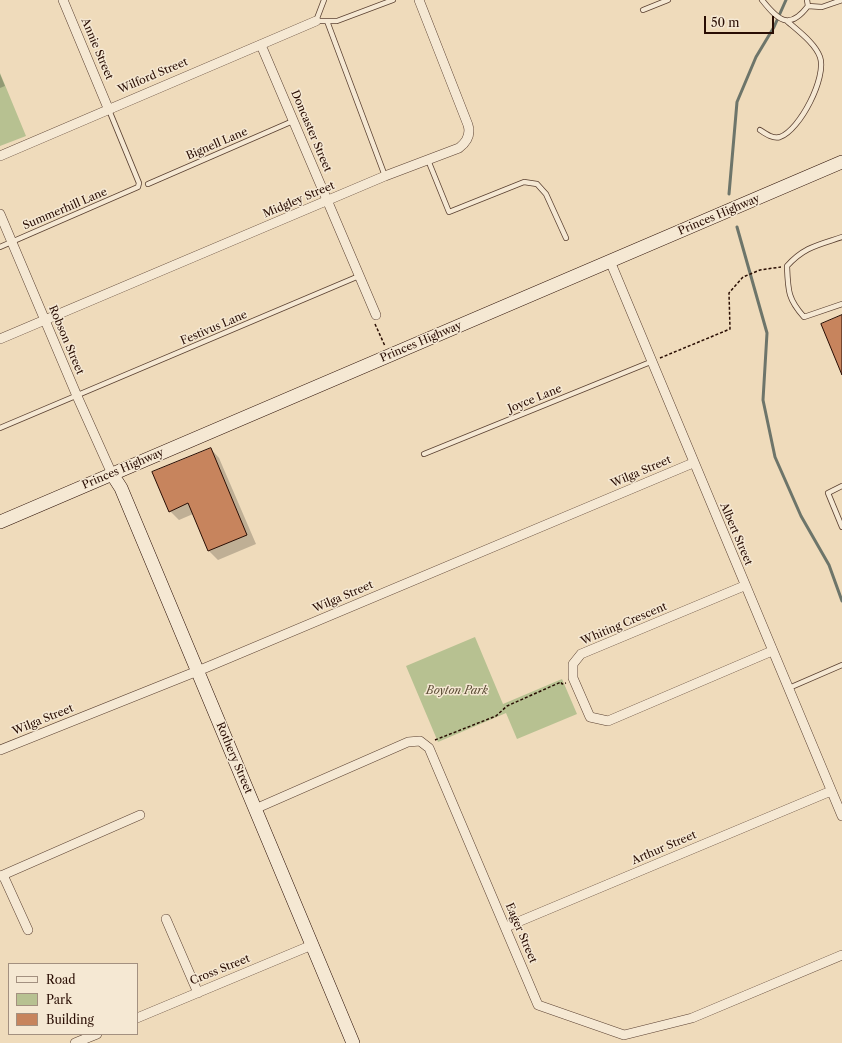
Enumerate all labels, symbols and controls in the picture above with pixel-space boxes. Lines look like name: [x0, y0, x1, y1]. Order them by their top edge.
scale bar: [706, 8, 776, 34]
text: 50 m: [711, 15, 740, 30]
street label: Annie Street: [78, 16, 116, 82]
street label: Wilford Street: [116, 55, 190, 97]
street label: Doncaster Street: [288, 88, 334, 174]
street label: Bignell Lane: [184, 125, 250, 163]
street label: Midgley Street: [261, 179, 337, 221]
street label: Summerhill Lane: [21, 185, 109, 233]
street label: Princes Highway: [676, 192, 762, 238]
street label: Robson Street: [45, 303, 87, 377]
street label: Festivus Lane: [179, 308, 249, 348]
street label: Princes Highway: [378, 319, 464, 365]
street label: Joyce Lane: [506, 382, 564, 416]
street label: Princes Highway: [80, 446, 166, 492]
street label: Wilga Street: [609, 453, 673, 491]
street label: Albert Street: [717, 501, 755, 567]
street label: Wilga Street: [311, 578, 375, 616]
street label: Whiting Crescent: [579, 600, 669, 648]
park label: Boyton Park: [426, 684, 488, 698]
street label: Wilga Street: [11, 702, 75, 738]
street label: Rothery Street: [213, 720, 255, 796]
street label: Arthur Street: [630, 828, 698, 868]
street label: Eager Street: [502, 901, 540, 965]
street label: Cross Street: [188, 952, 252, 988]
legend: [8, 963, 138, 1035]
text: Road: [46, 972, 76, 987]
text: Park: [46, 992, 72, 1007]
text: Building: [46, 1012, 94, 1027]

